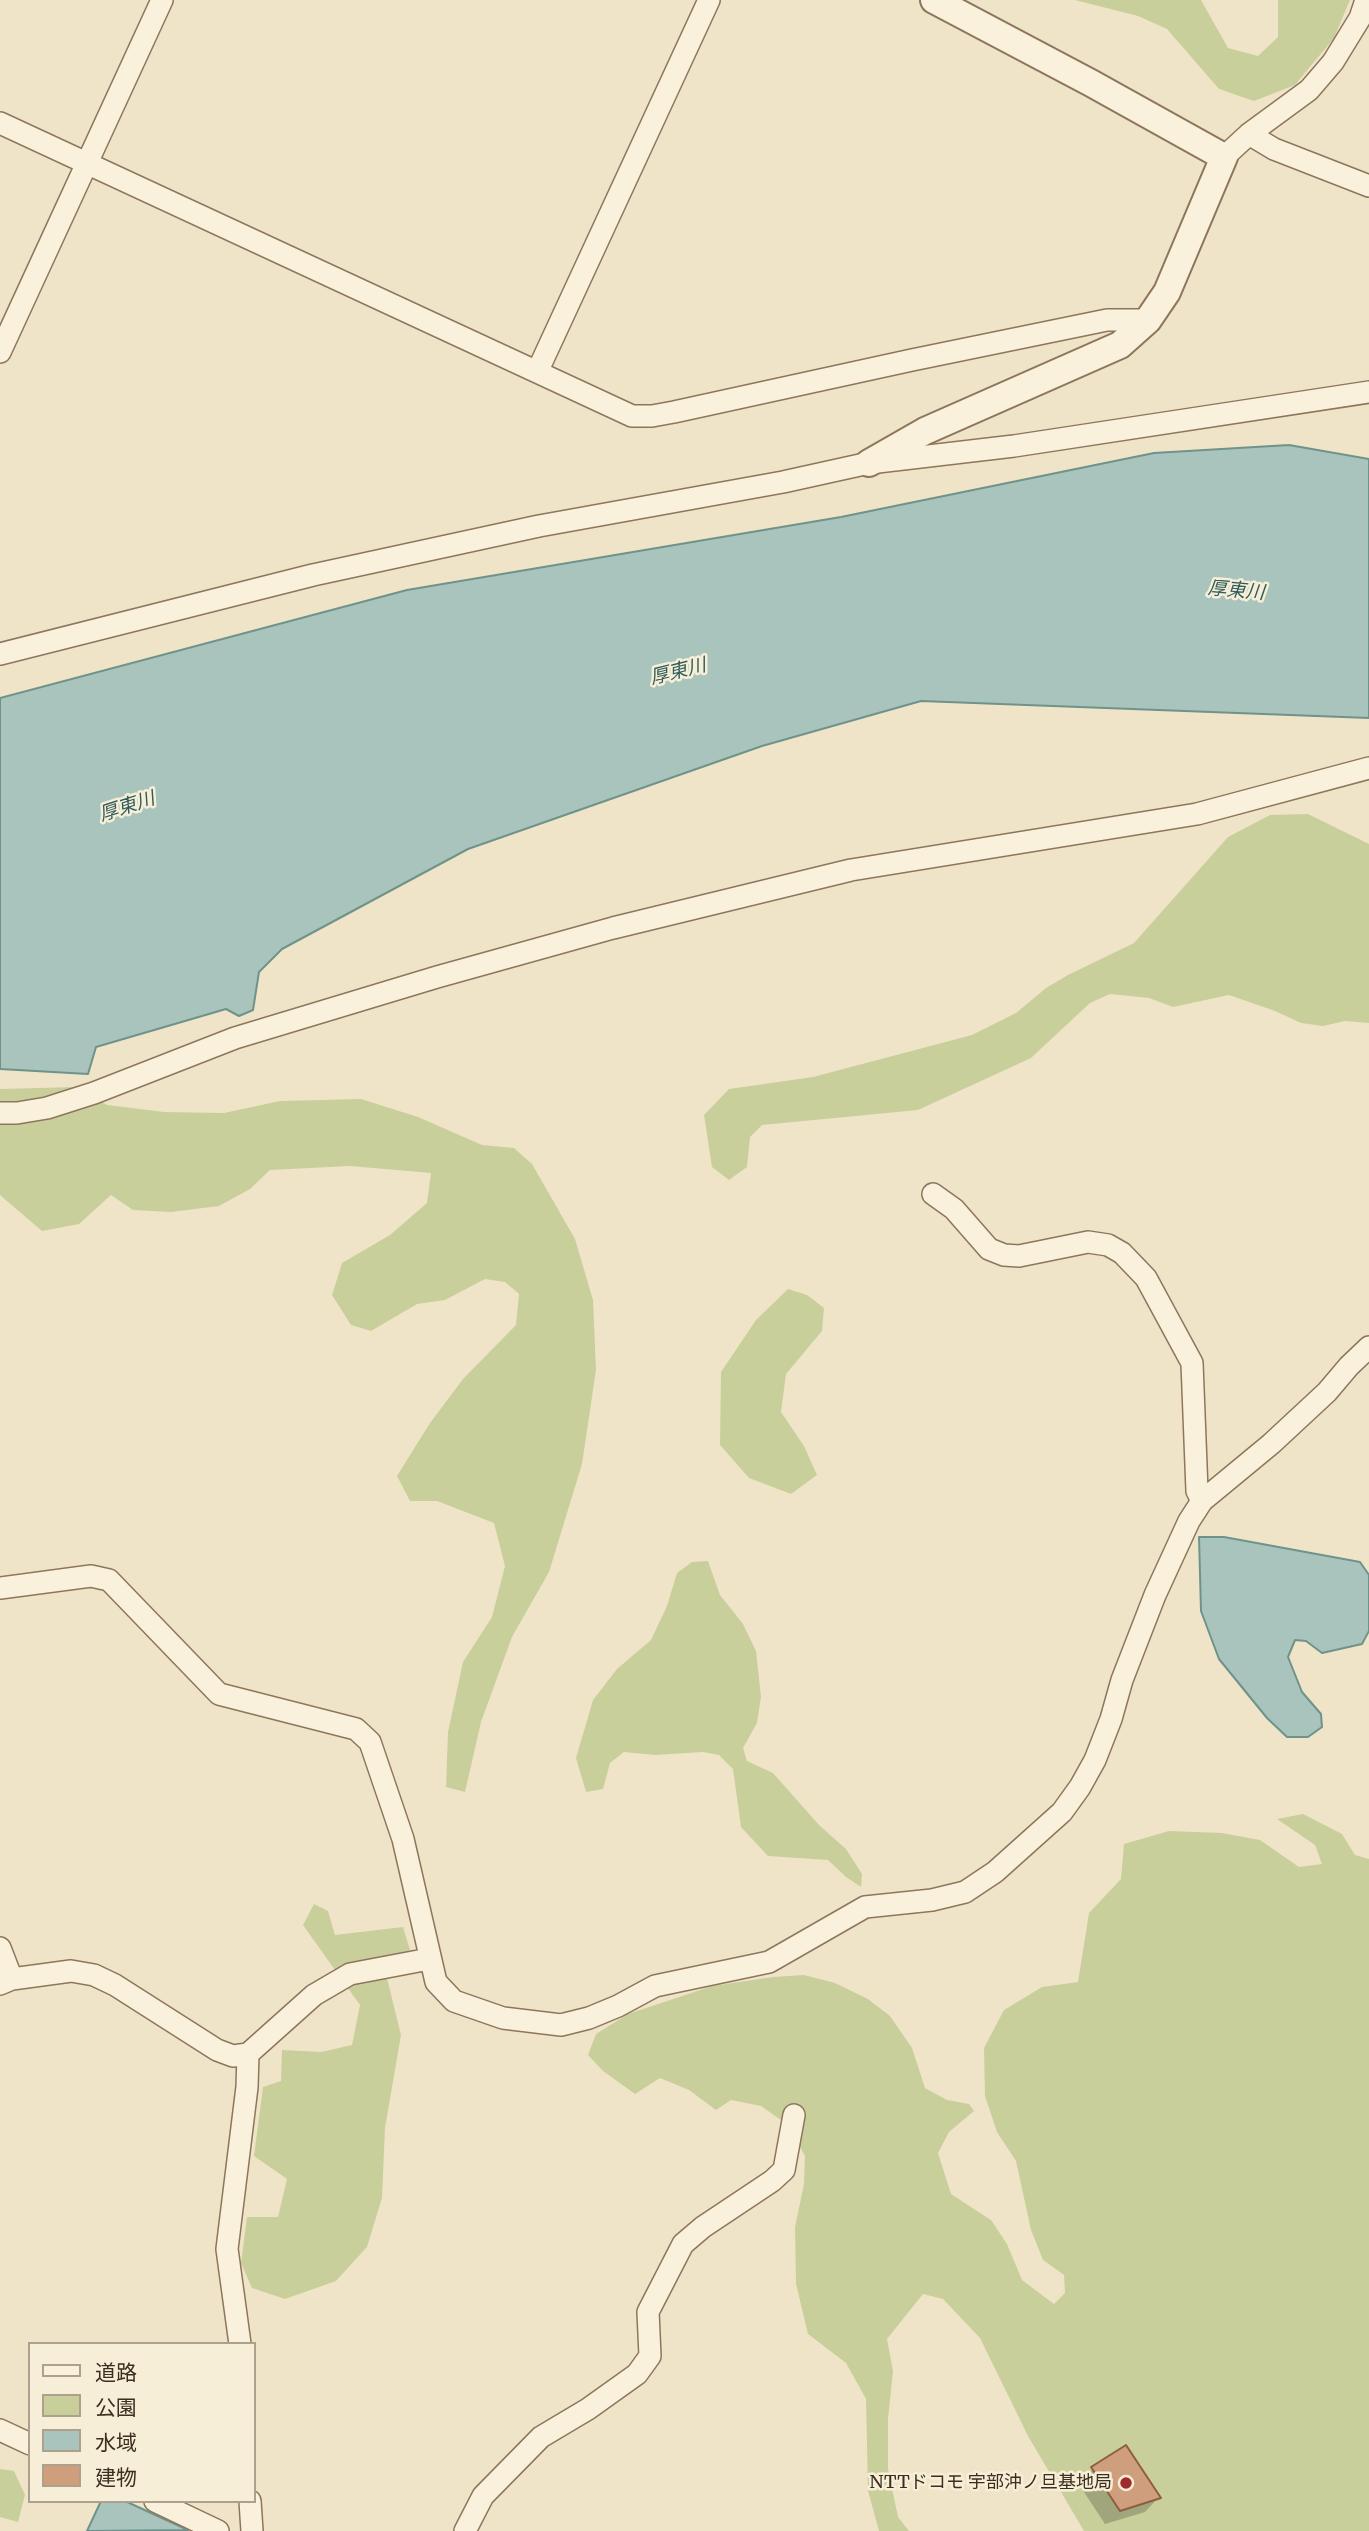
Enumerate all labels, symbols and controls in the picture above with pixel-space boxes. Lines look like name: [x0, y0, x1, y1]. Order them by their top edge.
water label: 厚東川: [1207, 577, 1265, 605]
water label: 厚東川: [648, 654, 708, 690]
water label: 厚東川: [96, 787, 158, 827]
legend: [28, 2342, 256, 2503]
text: 道路: [95, 2359, 137, 2386]
text: 公園: [95, 2394, 137, 2421]
text: 水域: [95, 2429, 137, 2456]
text: 建物: [95, 2464, 137, 2491]
place label: NTTドコモ 宇部沖ノ旦基地局: [870, 2472, 1112, 2494]
marker: NTTドコモ 宇部沖ノ旦基地局: [1118, 2475, 1134, 2491]

